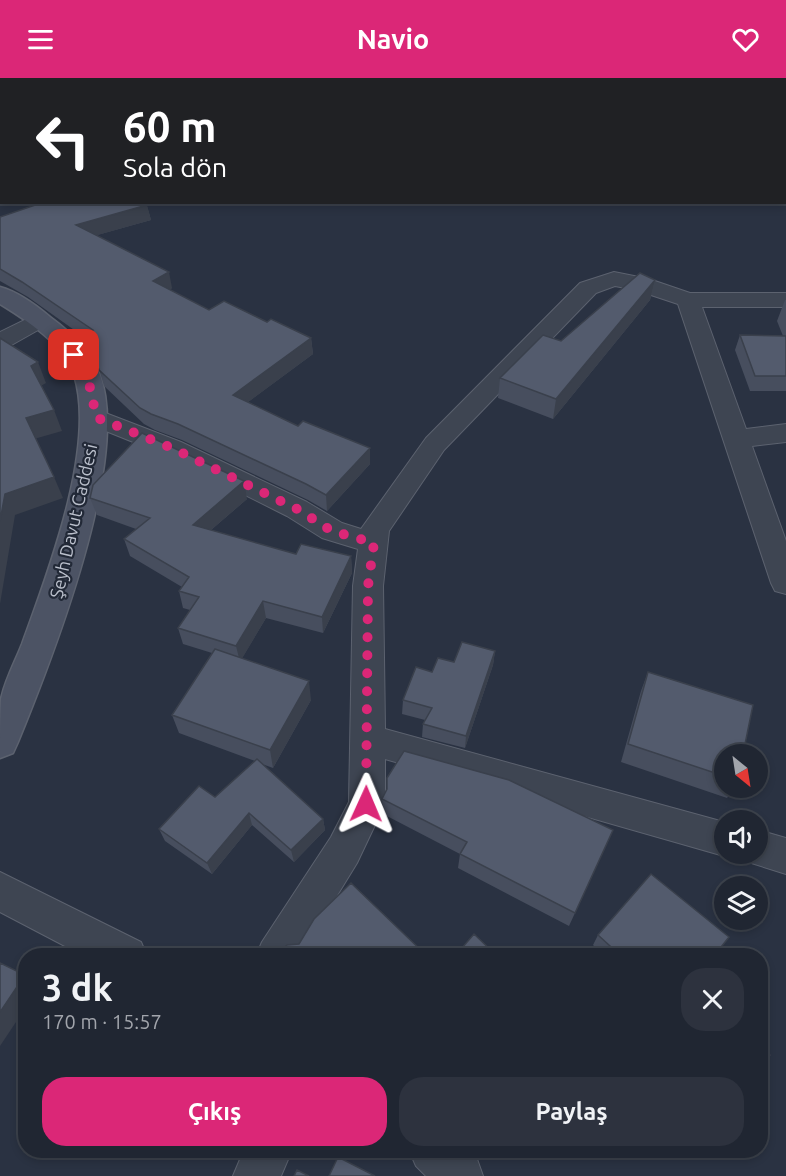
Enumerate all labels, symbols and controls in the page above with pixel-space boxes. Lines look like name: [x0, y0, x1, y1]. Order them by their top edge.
icon: menu: [24, 23, 57, 56]
icon: heart: [729, 23, 762, 56]
text: Navio: [357, 24, 429, 54]
icon: left: [24, 102, 102, 180]
text: 60 m: [123, 103, 217, 150]
text: Sola dön: [123, 152, 227, 182]
pin: [48, 329, 99, 380]
icon: arrive: [57, 338, 90, 371]
street label: Şeyh Davut Caddesi: [45, 442, 101, 600]
north arrow: [714, 744, 768, 798]
map controls: [714, 744, 768, 930]
position arrow: [334, 772, 398, 836]
button: sound: [714, 810, 768, 864]
button: layers: [714, 876, 768, 930]
text: 3 dk: [42, 967, 113, 1008]
button: close: [681, 968, 744, 1031]
text: 170 m · 15:57: [42, 1010, 162, 1033]
button: Çıkış: [42, 1077, 387, 1146]
button: Paylaş: [399, 1077, 744, 1146]

